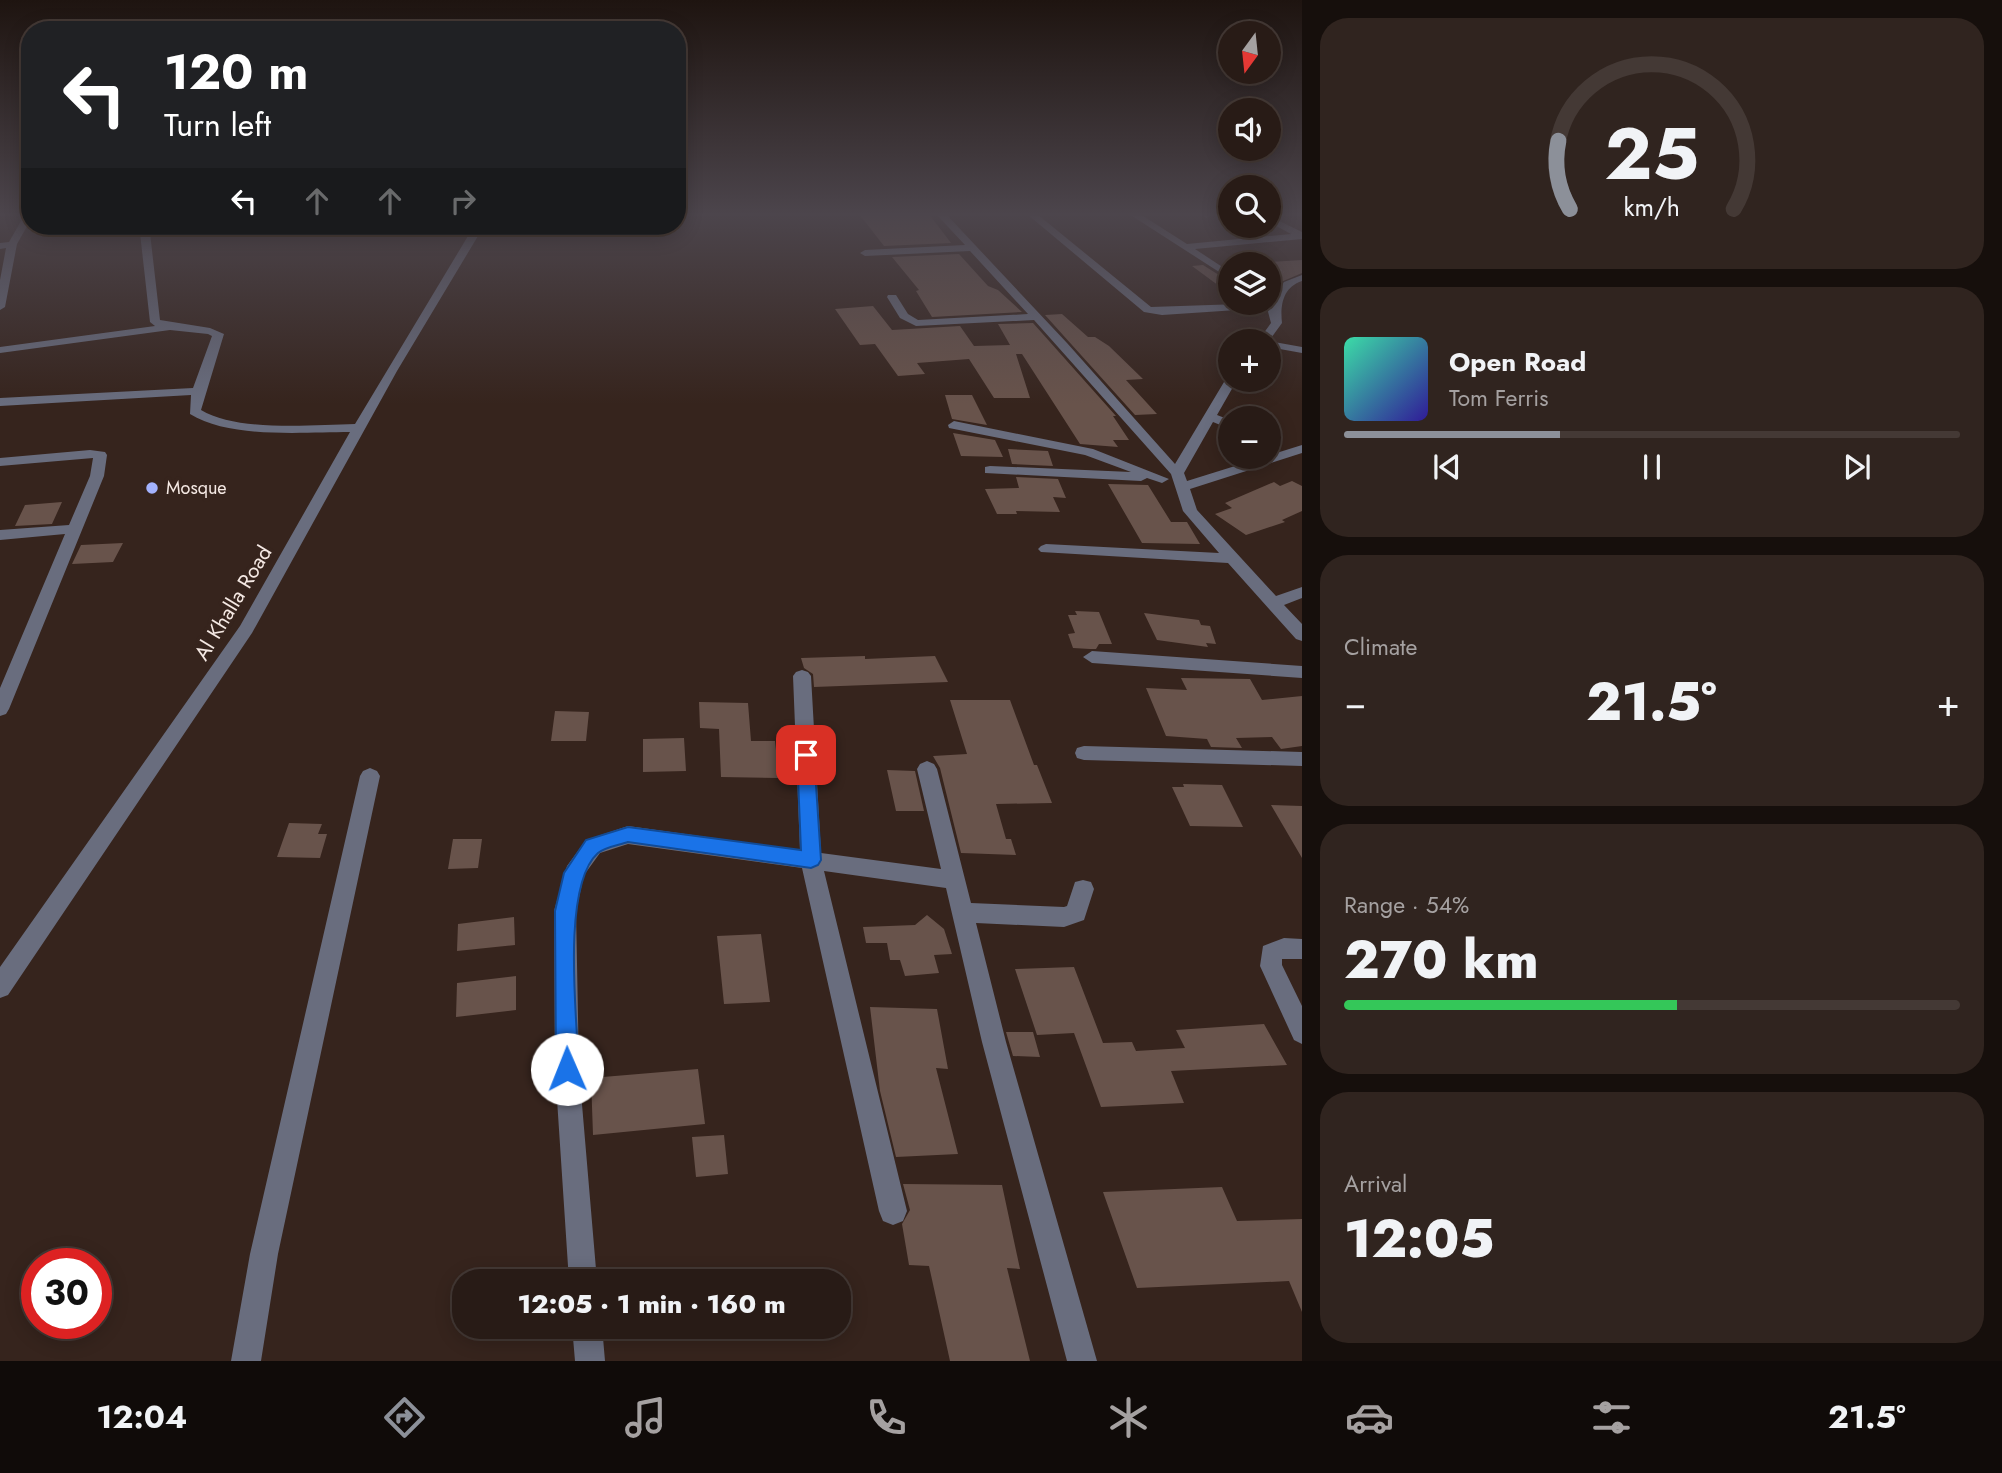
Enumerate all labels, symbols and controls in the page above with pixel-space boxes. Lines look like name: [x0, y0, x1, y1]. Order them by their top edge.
north arrow: [1218, 21, 1281, 84]
map controls: [1218, 21, 1281, 469]
text: 120 m: [164, 37, 308, 107]
icon: left: [49, 49, 140, 140]
button: sound: [1218, 98, 1281, 161]
text: Turn left: [164, 102, 271, 148]
text: 25: [1605, 102, 1699, 207]
button: search: [1218, 175, 1281, 238]
icon: left: [225, 182, 263, 220]
icon: ahead: [298, 182, 336, 220]
icon: ahead: [371, 182, 409, 220]
icon: right: [444, 182, 482, 220]
text: km/h: [1624, 189, 1680, 225]
button: layers: [1218, 252, 1281, 315]
button: +: [1218, 329, 1281, 392]
text: Open Road: [1449, 343, 1586, 381]
text: Tom Ferris: [1449, 381, 1548, 415]
button: −: [1218, 406, 1281, 469]
icon: previous: [1428, 448, 1466, 486]
icon: pause: [1633, 448, 1671, 486]
icon: next: [1838, 448, 1876, 486]
place label: Mosque: [166, 475, 227, 501]
marker: Mosque: [144, 480, 160, 496]
street label: Al Khalla Road: [187, 540, 279, 666]
text: Climate: [1344, 630, 1417, 664]
text: 21.5°: [1586, 664, 1717, 740]
text: −: [1344, 675, 1366, 730]
text: +: [1937, 675, 1960, 730]
pin: [776, 725, 836, 785]
icon: arrive: [787, 736, 825, 774]
text: Range · 54%: [1344, 888, 1469, 922]
text: 270 km: [1344, 922, 1538, 998]
position arrow: [530, 1032, 604, 1106]
text: Arrival: [1344, 1167, 1407, 1201]
text: 12:05: [1344, 1201, 1494, 1277]
speed limit sign: 30: [21, 1248, 112, 1339]
text: 12:05 · 1 min · 160 m: [517, 1285, 786, 1323]
icon: directions: [380, 1393, 429, 1442]
icon: music: [621, 1393, 670, 1442]
icon: phone: [862, 1393, 911, 1442]
icon: climate: [1104, 1393, 1153, 1442]
icon: car: [1345, 1393, 1394, 1442]
icon: filters: [1587, 1393, 1636, 1442]
text: 12:04: [96, 1394, 187, 1440]
text: 21.5°: [1828, 1394, 1906, 1440]

